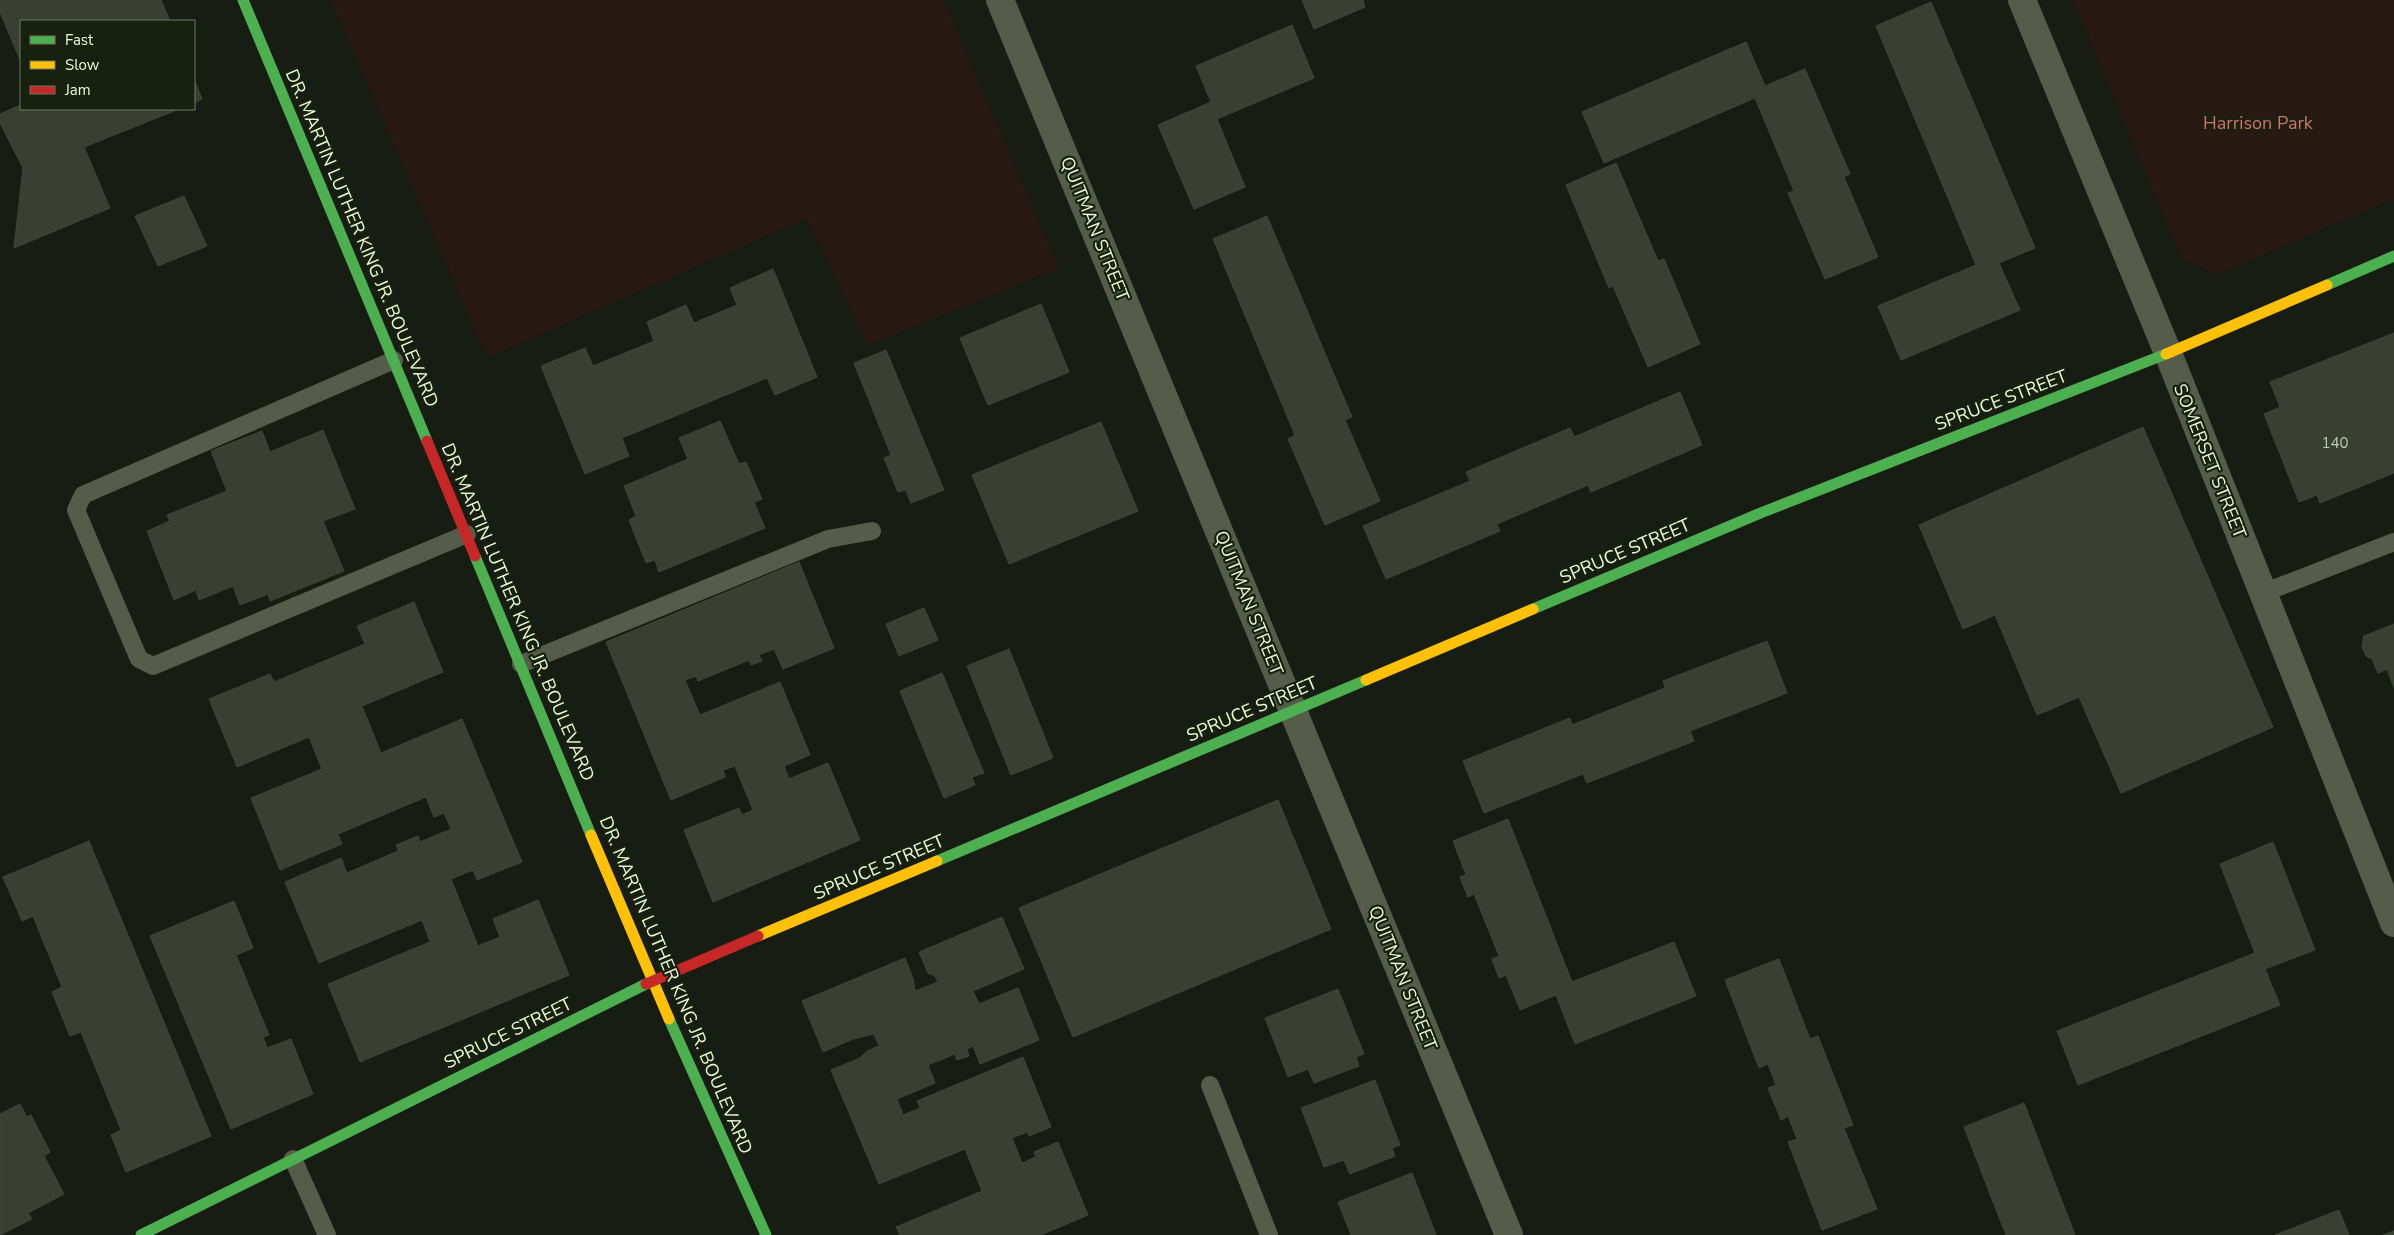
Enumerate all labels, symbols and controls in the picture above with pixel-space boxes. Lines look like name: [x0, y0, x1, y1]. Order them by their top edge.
legend: [20, 20, 195, 110]
text: Fast: [65, 30, 94, 50]
text: Slow: [65, 55, 100, 75]
street label: DR. MARTIN LUTHER KING JR. BOULEVARD: [280, 65, 444, 411]
text: Jam: [64, 80, 91, 100]
park label: Harrison Park: [2203, 111, 2314, 135]
street label: QUITMAN STREET: [1055, 153, 1135, 305]
street label: SPRUCE STREET: [1931, 364, 2071, 436]
street label: SOMERSET STREET: [2168, 380, 2252, 542]
house number: 140: [2321, 433, 2349, 453]
street label: DR. MARTIN LUTHER KING JR. BOULEVARD: [436, 439, 600, 785]
street label: SPRUCE STREET: [1556, 513, 1694, 589]
street label: QUITMAN STREET: [1209, 527, 1289, 679]
street label: SPRUCE STREET: [1183, 671, 1321, 747]
street label: DR. MARTIN LUTHER KING JR. BOULEVARD: [594, 812, 758, 1158]
street label: SPRUCE STREET: [810, 829, 948, 905]
street label: QUITMAN STREET: [1363, 902, 1443, 1054]
street label: SPRUCE STREET: [440, 991, 576, 1074]

